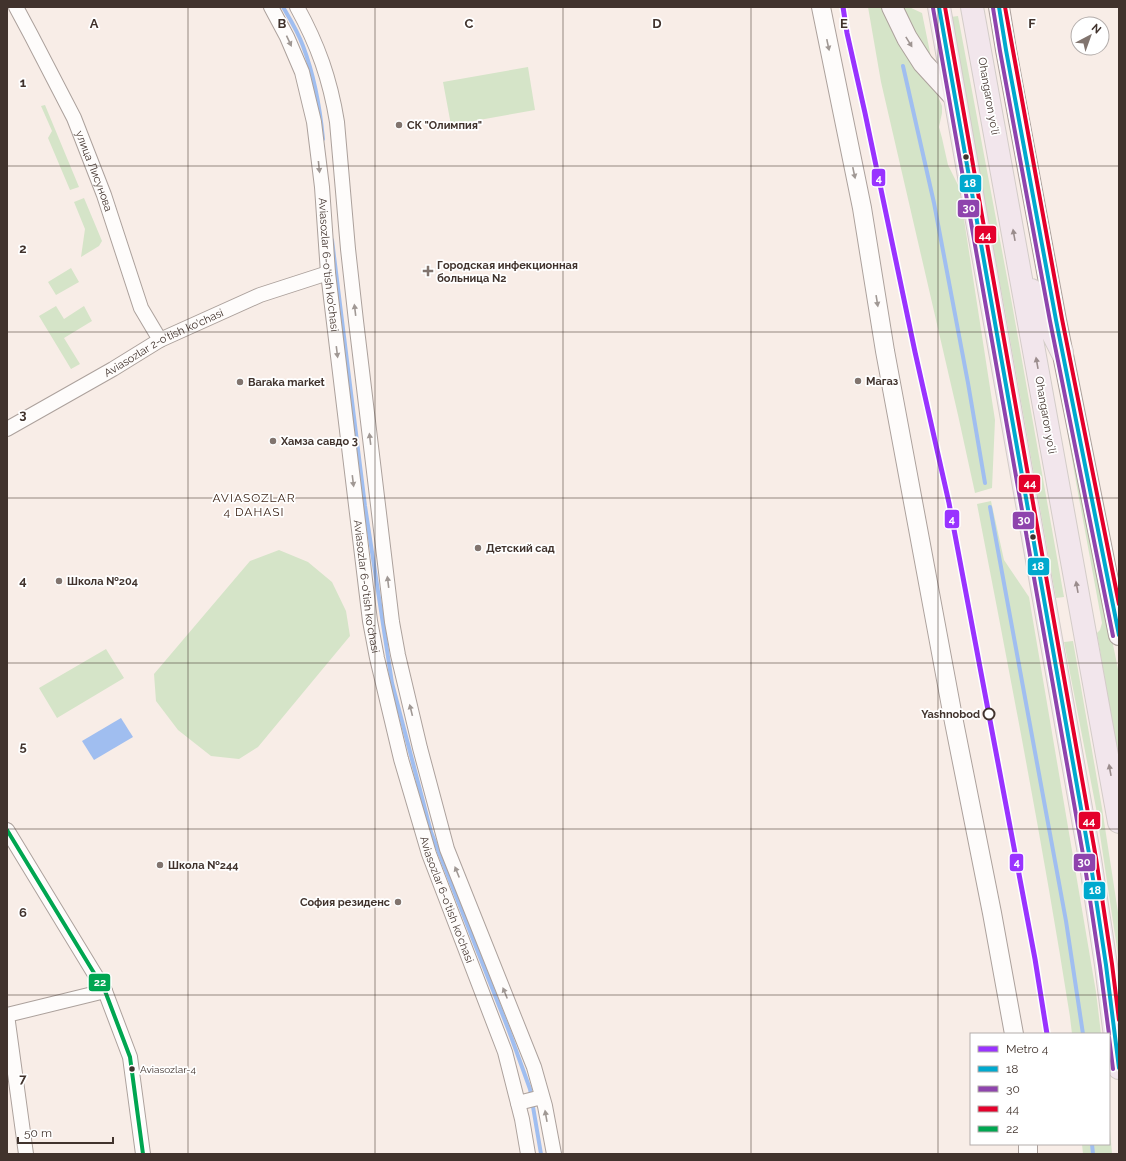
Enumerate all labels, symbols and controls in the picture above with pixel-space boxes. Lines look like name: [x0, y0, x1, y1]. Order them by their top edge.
text: A: [90, 16, 99, 31]
text: B: [278, 16, 287, 31]
text: C: [465, 16, 474, 31]
text: D: [652, 16, 662, 31]
text: E: [840, 16, 848, 31]
text: F: [1028, 16, 1036, 31]
north arrow: [1070, 16, 1110, 56]
text: N: [1089, 21, 1104, 36]
one-way arrow: [286, 36, 292, 47]
one-way arrow: [906, 36, 913, 48]
one-way arrow: [826, 39, 832, 51]
street label: Ohangaron yoʻli: [975, 56, 1002, 136]
text: 1: [20, 75, 27, 90]
place label: СК "Олимпия": [407, 119, 482, 132]
marker: СК "Олимпия": [394, 120, 404, 130]
street label: улица Лисунова: [73, 129, 115, 213]
unlabelled marker: [961, 152, 971, 162]
one-way arrow: [316, 161, 323, 173]
one-way arrow: [852, 166, 858, 179]
line badge: 4: [871, 168, 886, 187]
text: 4: [876, 172, 882, 185]
line badge: 18: [959, 174, 982, 193]
text: 18: [964, 177, 976, 190]
street label: Aviasozlar 6-o'tish ko'chasi: [316, 197, 341, 332]
line badge: 30: [957, 199, 980, 218]
text: 30: [963, 202, 976, 215]
line badge: 44: [974, 225, 997, 244]
text: 44: [979, 229, 991, 242]
one-way arrow: [1010, 229, 1016, 241]
text: 2: [19, 241, 27, 256]
place label: Городская инфекционная больница N2: [437, 259, 578, 285]
marker: Городская инфекционная больница N2: [422, 265, 434, 277]
one-way arrow: [874, 295, 880, 307]
one-way arrow: [352, 304, 358, 316]
street label: Aviasozlar 2-o'tish ko'chasi: [102, 306, 226, 380]
one-way arrow: [334, 346, 340, 358]
one-way arrow: [1033, 357, 1039, 369]
place label: Магаз: [866, 375, 899, 388]
street label: Ohangaron yoʻli: [1032, 375, 1059, 455]
place label: Baraka market: [248, 376, 326, 389]
marker: Магаз: [853, 376, 863, 386]
marker: Baraka market: [235, 377, 245, 387]
text: 3: [19, 407, 27, 422]
one-way arrow: [367, 433, 374, 445]
place label: Хамза савдо 3: [280, 435, 358, 448]
marker: Хамза савдо 3: [268, 436, 278, 446]
line badge: 44: [1018, 474, 1041, 493]
one-way arrow: [350, 475, 356, 487]
text: 44: [1024, 477, 1036, 490]
district label: AVIASOZLAR 4 DAHASI: [212, 491, 296, 519]
line badge: 4: [944, 509, 960, 529]
line badge: 30: [1012, 511, 1035, 530]
text: 4: [949, 513, 955, 526]
text: 30: [1018, 514, 1031, 527]
street label: Aviasozlar 6-o'tish ko'chasi: [351, 519, 382, 654]
unlabelled marker: [1028, 532, 1038, 542]
place label: Детский сад: [486, 542, 555, 555]
marker: Детский сад: [473, 543, 483, 553]
line badge: 18: [1027, 557, 1050, 576]
text: 18: [1032, 560, 1044, 573]
text: 4: [19, 573, 27, 588]
place label: Школа №204: [67, 575, 138, 588]
marker: Школа №204: [54, 576, 64, 586]
one-way arrow: [384, 576, 391, 588]
one-way arrow: [1074, 581, 1080, 593]
one-way arrow: [407, 704, 413, 716]
marker: Yashnobod: [982, 707, 996, 721]
place label: Yashnobod: [921, 708, 980, 721]
text: 5: [19, 739, 27, 754]
one-way arrow: [1106, 764, 1112, 776]
line badge: 44: [1078, 811, 1101, 830]
text: 44: [1083, 815, 1095, 828]
street label: Aviasozlar 6-o'tish ko'chasi: [417, 835, 476, 965]
line badge: 4: [1009, 853, 1024, 872]
line badge: 30: [1073, 853, 1096, 872]
text: 4: [1014, 856, 1020, 869]
text: 30: [1078, 856, 1091, 869]
place label: Школа №244: [168, 859, 239, 872]
marker: Школа №244: [155, 860, 165, 870]
one-way arrow: [453, 866, 459, 878]
line badge: 18: [1083, 881, 1106, 900]
text: 18: [1089, 884, 1101, 897]
place label: София резиденс: [300, 896, 390, 909]
marker: София резиденс: [393, 897, 403, 907]
text: 6: [19, 905, 27, 920]
line badge: 22: [88, 973, 111, 992]
text: 22: [94, 976, 106, 989]
one-way arrow: [502, 986, 508, 998]
legend: [970, 1033, 1110, 1145]
text: Metro 4: [1006, 1042, 1049, 1056]
text: 18: [1006, 1062, 1018, 1076]
marker: Aviasozlar-4: [127, 1064, 137, 1074]
place label: Aviasozlar-4: [140, 1064, 196, 1075]
text: 7: [19, 1071, 27, 1086]
text: 30: [1006, 1082, 1020, 1096]
text: 44: [1006, 1102, 1020, 1116]
one-way arrow: [543, 1110, 549, 1122]
scale bar: [18, 1119, 113, 1145]
text: 22: [1006, 1122, 1019, 1136]
text: 50 m: [24, 1126, 52, 1140]

